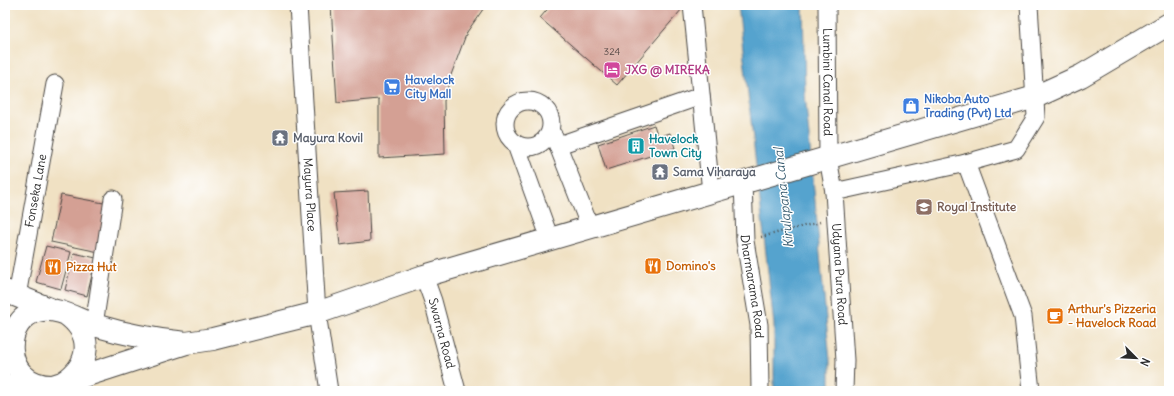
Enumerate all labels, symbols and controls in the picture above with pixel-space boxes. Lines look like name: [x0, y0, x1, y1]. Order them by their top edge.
street label: Lumbini Canal Road: [820, 28, 836, 136]
house number: 324: [604, 45, 621, 58]
hotel icon: JXG @ MIREKA: [602, 60, 622, 80]
place label: JXG @ MIREKA: [625, 62, 710, 78]
place label: Havelock City Mall: [405, 72, 454, 102]
supermarket icon: Havelock City Mall: [382, 77, 402, 97]
place label: Nikoba Auto Trading (Pvt) Ltd: [924, 91, 1012, 121]
shop icon: Nikoba Auto Trading (Pvt) Ltd: [901, 96, 921, 116]
temple icon: Mayura Kovil: [270, 128, 290, 148]
place label: Mayura Kovil: [293, 130, 363, 146]
place label: Havelock Town City: [649, 131, 702, 161]
building icon: Havelock Town City: [626, 136, 646, 156]
water label: Kirulapana Canal: [770, 145, 797, 249]
street label: Fonseka Lane: [21, 153, 49, 229]
street label: Mayura Place: [300, 157, 320, 232]
temple icon: Sama Viharaya: [650, 162, 670, 182]
place label: Sama Viharaya: [673, 164, 756, 180]
school or university icon: Royal Institute: [914, 197, 934, 217]
place label: Royal Institute: [937, 199, 1017, 215]
street label: Udyana Pura Road: [829, 223, 851, 326]
street label: Dharmarama Road: [738, 234, 767, 338]
restaurant icon: Domino's: [643, 256, 663, 276]
restaurant icon: Pizza Hut: [43, 257, 63, 277]
place label: Domino's: [666, 258, 716, 273]
place label: Pizza Hut: [66, 259, 118, 274]
street label: Swarna Road: [425, 296, 459, 370]
place label: Arthur's Pizzeria - Havelock Road: [1068, 301, 1156, 330]
cafe icon: Arthur's Pizzeria - Havelock Road: [1045, 306, 1065, 326]
north arrow: [1116, 338, 1156, 378]
text: N: [1137, 356, 1153, 368]

